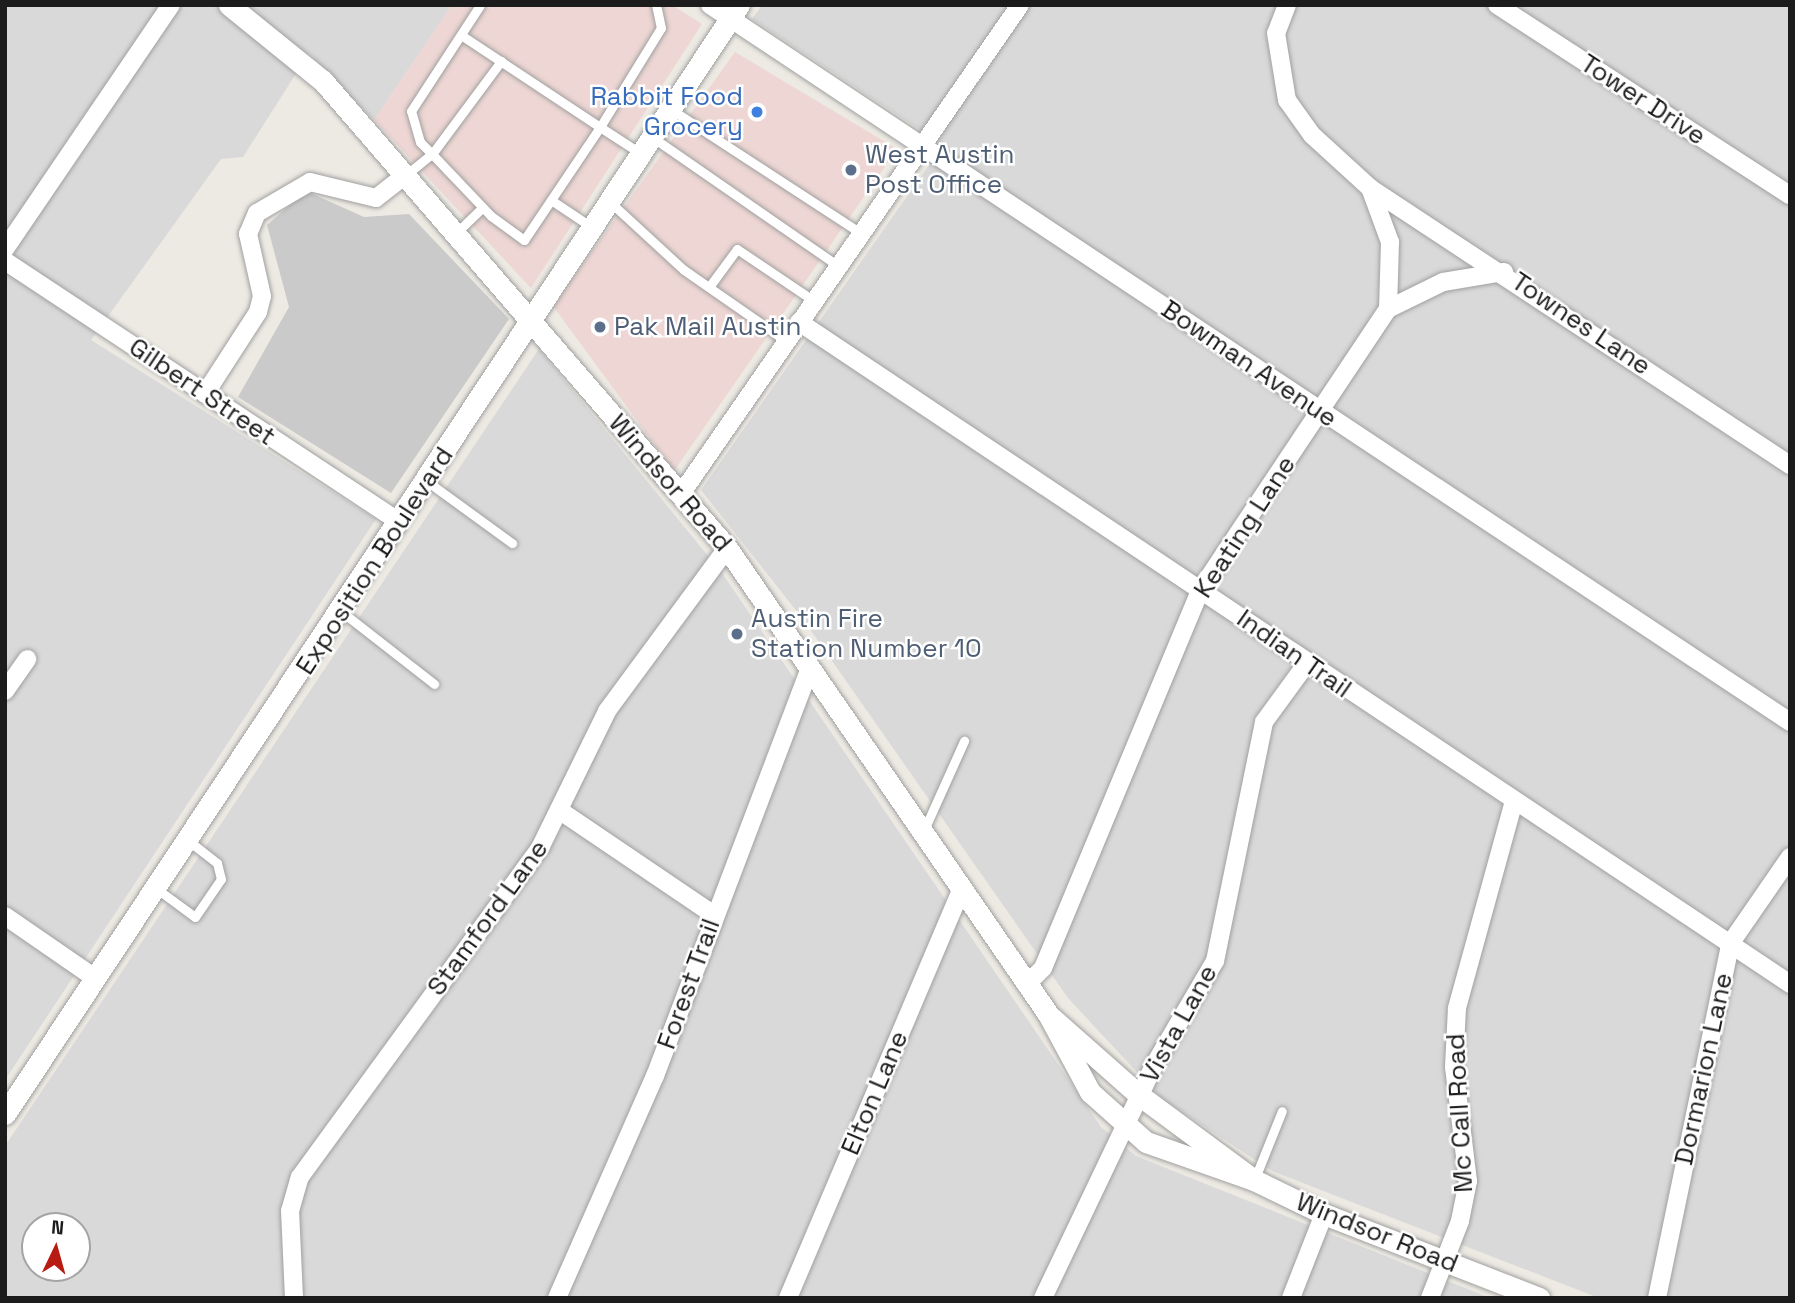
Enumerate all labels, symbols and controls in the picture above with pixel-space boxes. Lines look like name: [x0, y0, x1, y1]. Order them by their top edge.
street label: Tower Drive: [1574, 48, 1712, 152]
place label: Rabbit Food Grocery: [590, 81, 743, 142]
marker: Rabbit Food Grocery: [749, 104, 765, 120]
place label: West Austin Post Office: [865, 139, 1015, 200]
marker: West Austin Post Office: [843, 162, 859, 178]
street label: Townes Lane: [1505, 266, 1657, 382]
street label: Bowman Avenue: [1155, 294, 1343, 434]
place label: Pak Mail Austin: [614, 311, 802, 343]
marker: Pak Mail Austin: [592, 319, 608, 335]
street label: Gilbert Street: [123, 332, 281, 452]
street label: Windsor Road: [602, 408, 738, 558]
street label: Exposition Boulevard: [290, 441, 460, 681]
street label: Keating Lane: [1188, 450, 1302, 604]
place label: Austin Fire Station Number 10: [751, 603, 982, 664]
street label: Indian Trail: [1230, 603, 1358, 705]
marker: Austin Fire Station Number 10: [729, 626, 745, 642]
street label: Stamford Lane: [421, 834, 555, 1002]
street label: Forest Trail: [651, 914, 727, 1054]
street label: Vista Lane: [1134, 960, 1224, 1088]
street label: Dormarion Lane: [1668, 970, 1740, 1168]
street label: Elton Lane: [835, 1026, 915, 1160]
street label: Mc Call Road: [1440, 1032, 1480, 1194]
street label: Windsor Road: [1291, 1186, 1463, 1280]
north arrow: [21, 1212, 91, 1282]
text: N: [50, 1215, 65, 1241]

